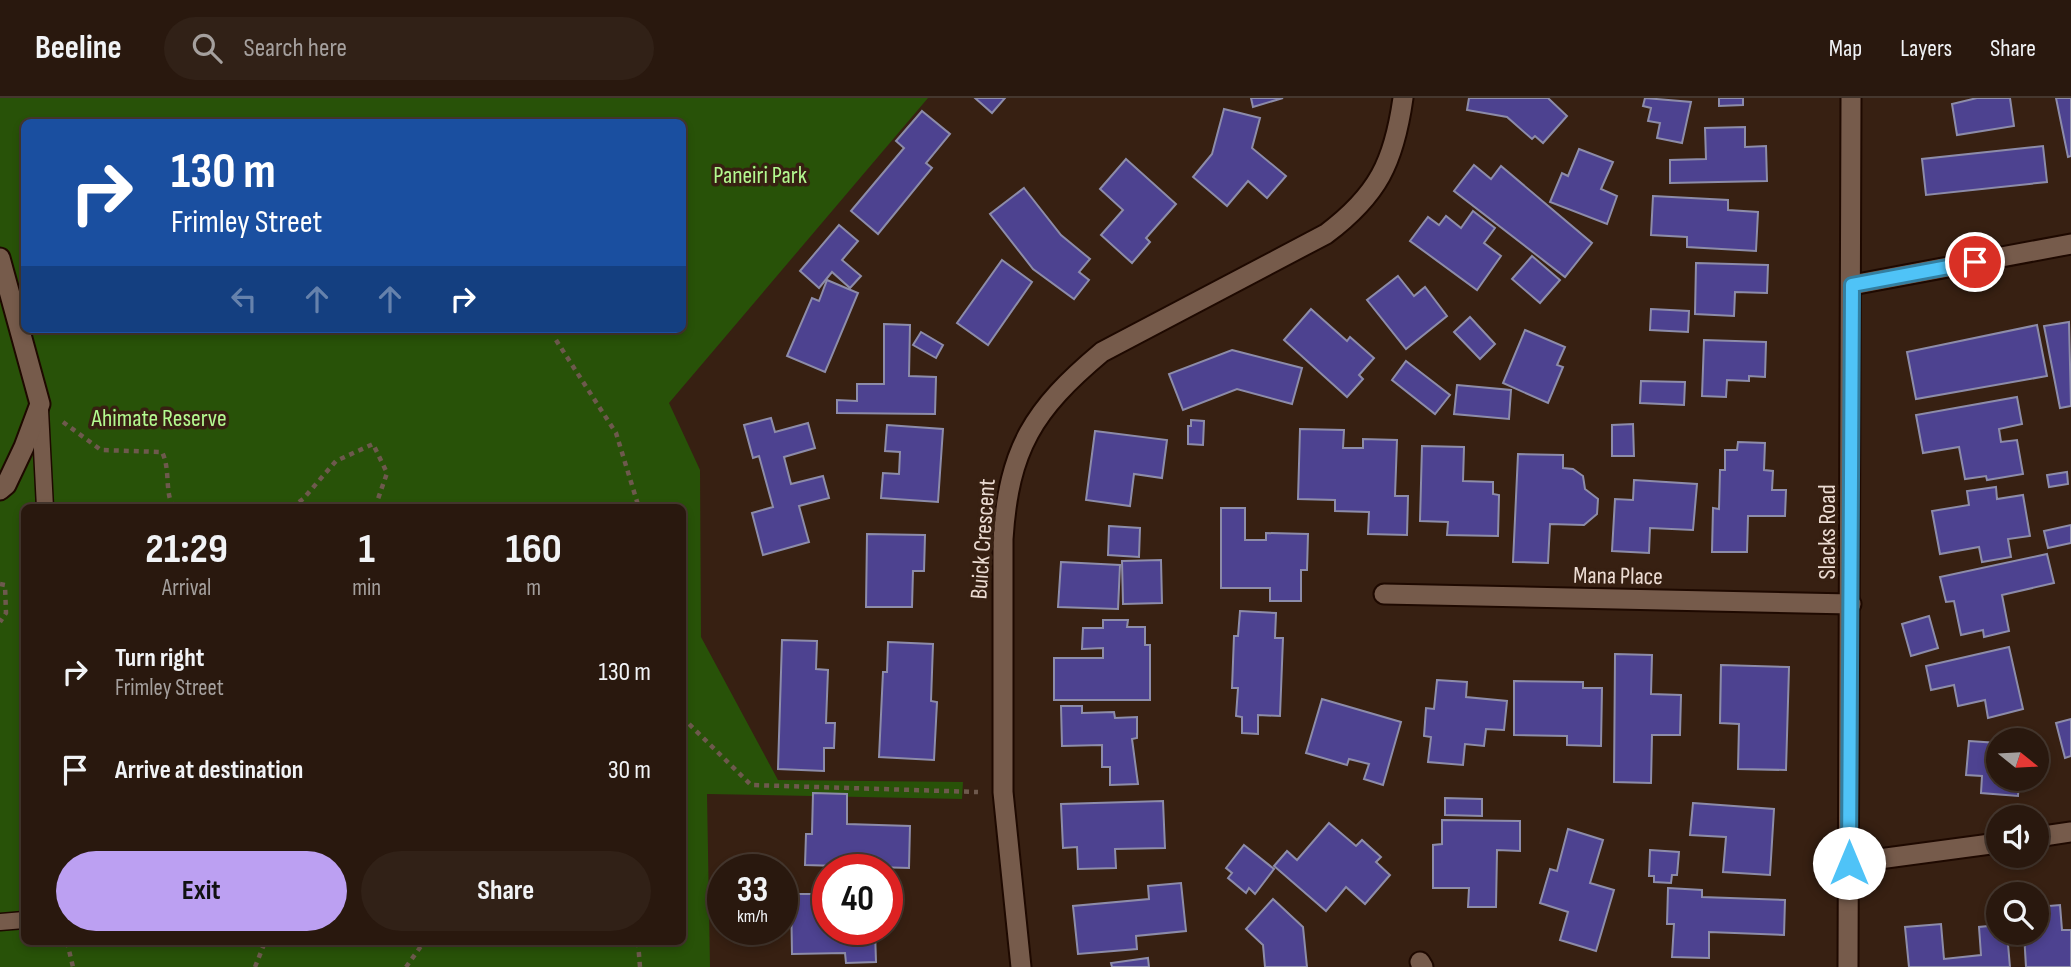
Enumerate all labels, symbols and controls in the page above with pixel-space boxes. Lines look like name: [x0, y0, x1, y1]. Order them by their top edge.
search box: [164, 17, 654, 80]
text: Beeline: [35, 28, 122, 68]
icon: search: [188, 29, 226, 67]
text: Search here: [244, 33, 347, 64]
text: Map: [1829, 34, 1862, 63]
text: Layers: [1900, 34, 1952, 63]
text: Share: [1990, 34, 2036, 63]
text: 130 m: [171, 143, 276, 202]
icon: right: [56, 147, 147, 238]
park label: Paneiri Park: [713, 161, 807, 190]
text: Frimley Street: [171, 203, 322, 242]
pin: [1945, 232, 2005, 292]
icon: arrive: [1956, 243, 1994, 281]
icon: left: [225, 280, 263, 318]
icon: ahead: [298, 280, 336, 318]
icon: ahead: [371, 280, 409, 318]
icon: right: [444, 280, 482, 318]
park label: Ahimate Reserve: [90, 404, 227, 433]
street label: Buick Crescent: [964, 478, 1002, 600]
street label: Slacks Road: [1813, 485, 1842, 579]
text: 21:29: [145, 524, 228, 575]
text: 1: [358, 524, 375, 575]
text: 160: [505, 524, 562, 575]
street label: Mana Place: [1573, 561, 1663, 591]
text: Arrival: [162, 574, 211, 602]
text: min: [352, 574, 381, 602]
text: m: [526, 574, 541, 602]
text: Turn right: [115, 643, 204, 674]
icon: right: [56, 653, 94, 691]
text: 130 m: [599, 657, 651, 688]
text: Frimley Street: [115, 674, 224, 702]
north arrow: [1986, 728, 2049, 791]
map controls: [1986, 728, 2049, 945]
icon: arrive: [56, 751, 94, 789]
text: Arrive at destination: [115, 755, 303, 786]
text: 30 m: [608, 755, 651, 786]
button: sound: [1986, 805, 2049, 868]
position arrow: [1812, 826, 1886, 900]
button: Exit: [56, 851, 347, 931]
button: Share: [361, 851, 651, 931]
speed limit sign: 40: [812, 854, 903, 945]
text: 33: [737, 869, 768, 912]
button: search: [1986, 882, 2049, 945]
text: km/h: [737, 906, 768, 927]

